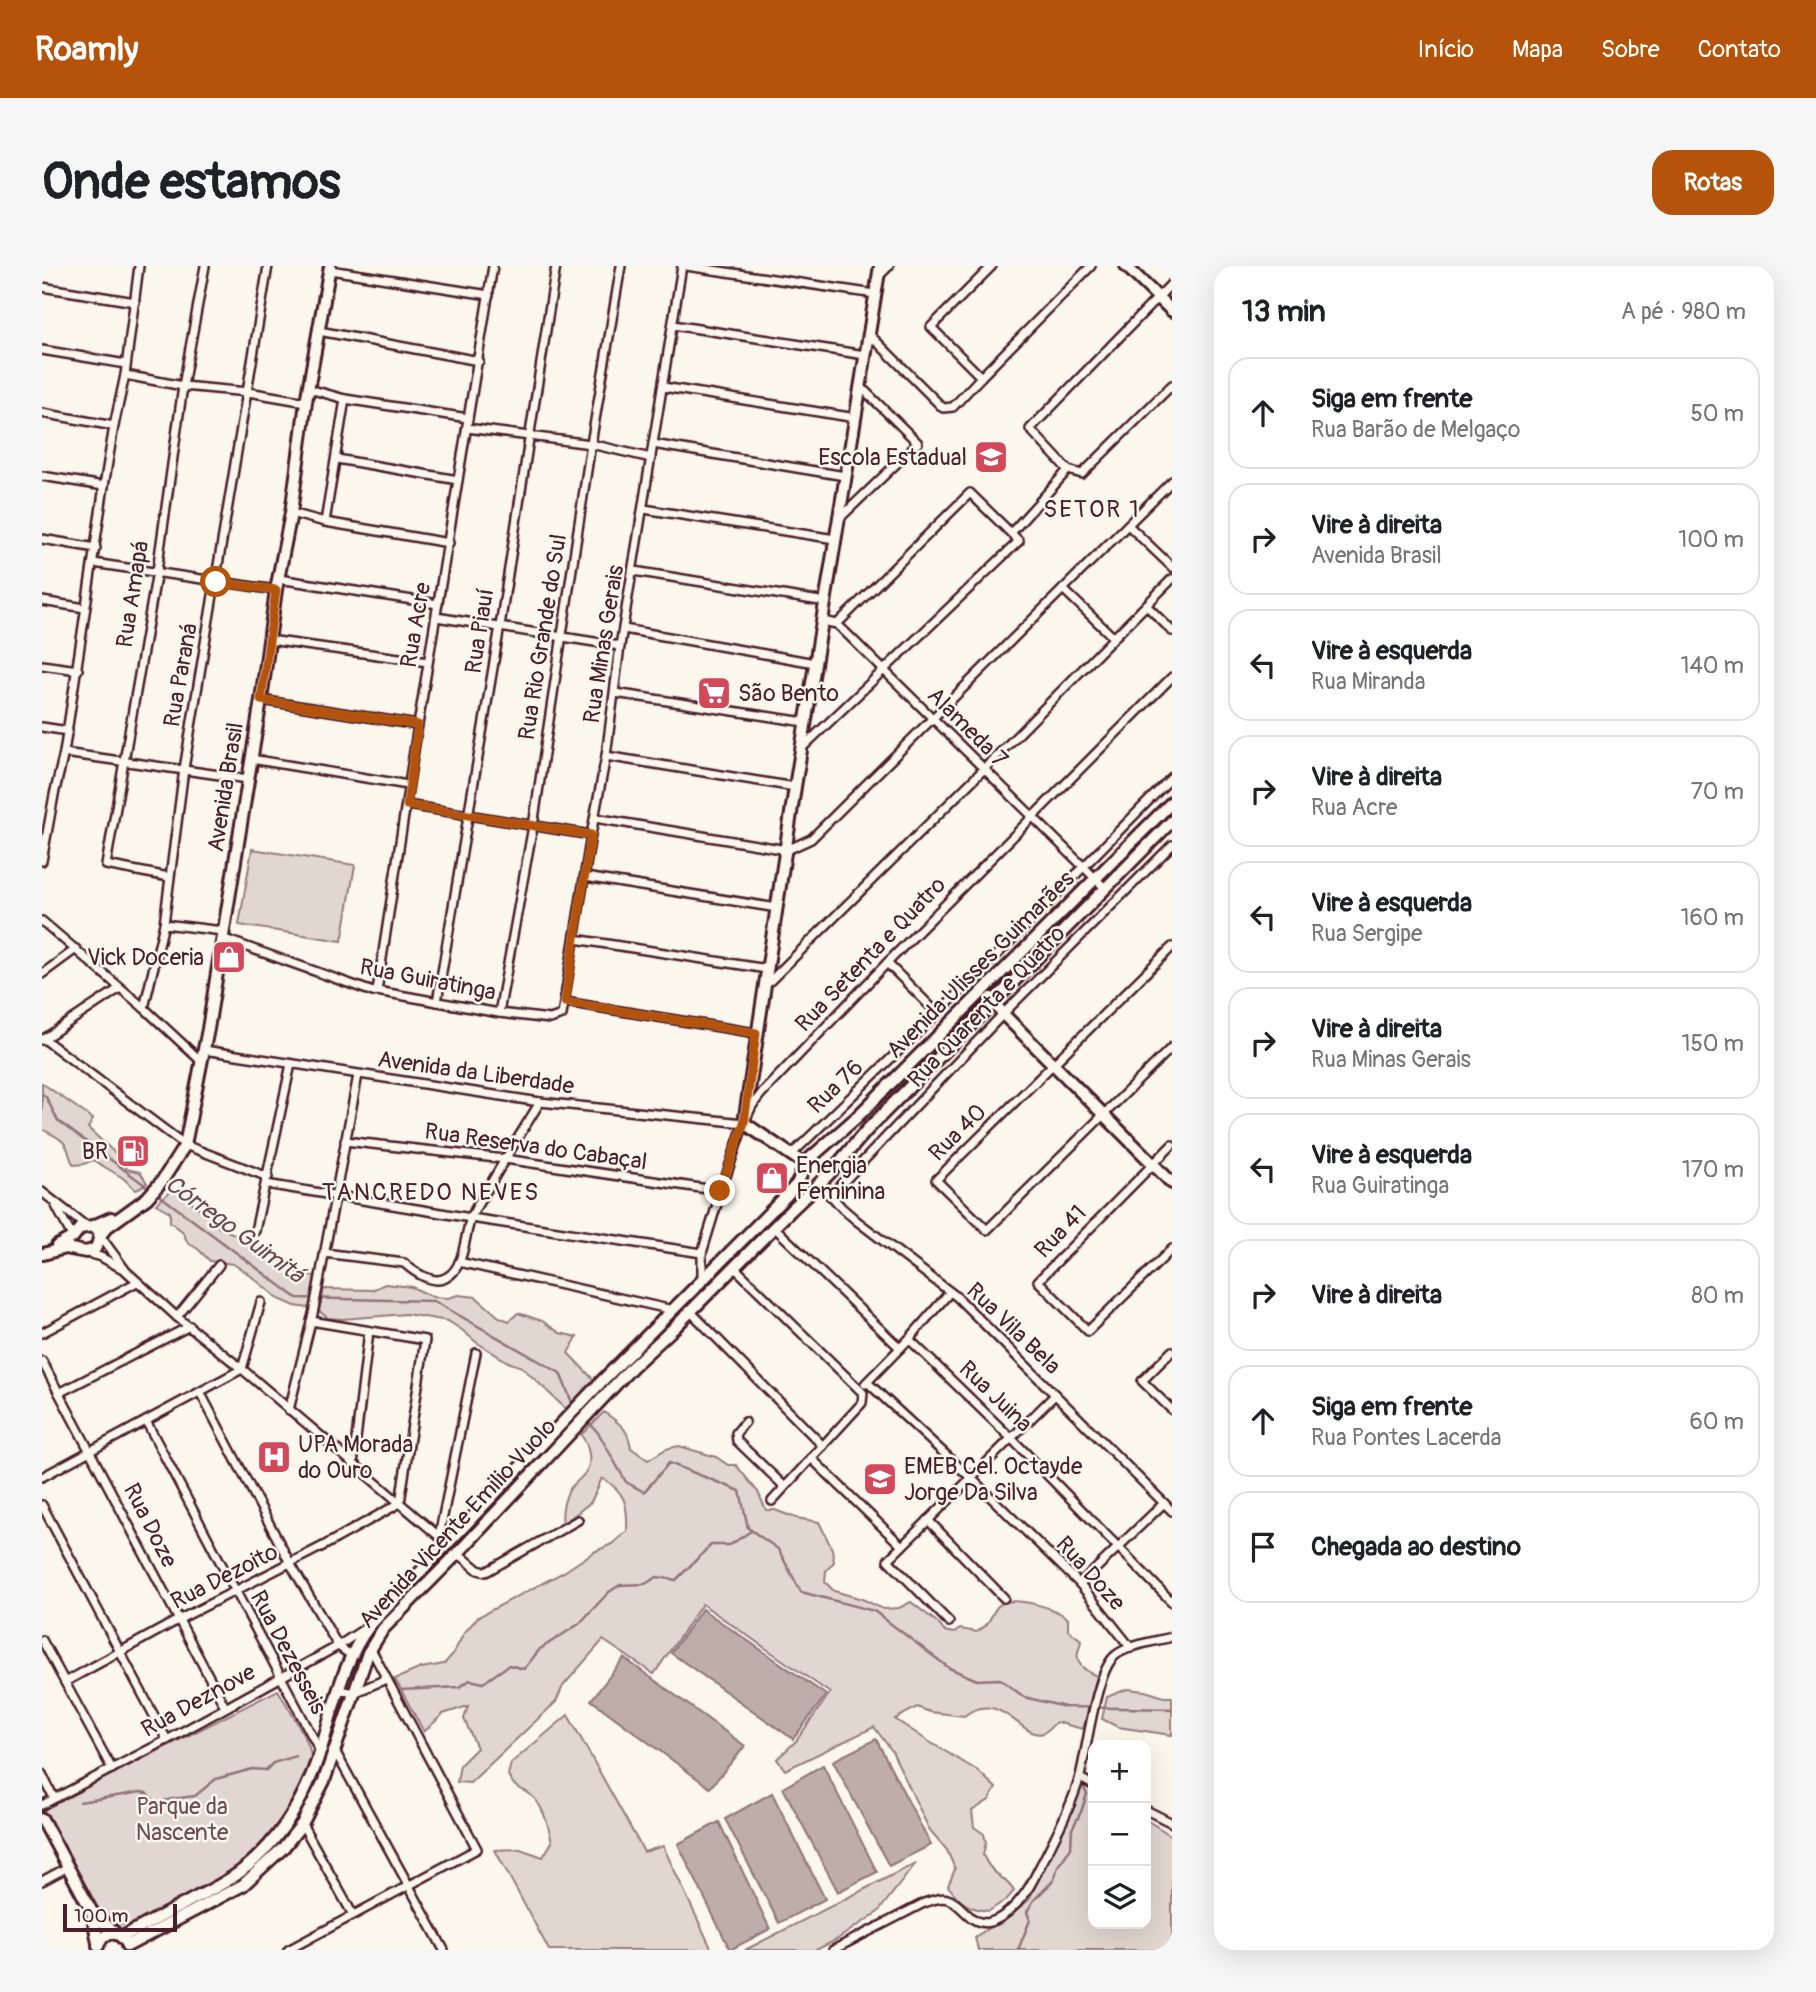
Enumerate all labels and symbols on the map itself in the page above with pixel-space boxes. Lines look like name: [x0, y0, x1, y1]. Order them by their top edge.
school or university icon: Escola Estadual: [972, 438, 1010, 476]
place label: Escola Estadual: [818, 443, 967, 472]
district label: SETOR 1: [1043, 495, 1141, 524]
street label: Rua Rio Grande do Sul: [512, 532, 573, 742]
street label: Rua Amapá: [110, 539, 155, 650]
street label: Rua Minas Gerais: [577, 563, 630, 725]
route start: [200, 566, 231, 597]
street label: Rua Acre: [394, 579, 437, 670]
street label: Rua Piauí: [458, 587, 501, 676]
street label: Rua Paraná: [157, 621, 204, 729]
supermarket icon: São Bento: [695, 674, 733, 712]
place label: São Bento: [738, 679, 839, 708]
street label: Alameda 7: [921, 681, 1014, 774]
street label: Avenida Brasil: [201, 720, 250, 854]
street label: Avenida Ulisses Guimarães: [880, 864, 1080, 1064]
street label: Rua Setenta e Quatro: [789, 871, 952, 1038]
street label: Rua Quarenta e Quatro: [901, 919, 1071, 1094]
shop icon: Vick Doceria: [210, 938, 248, 976]
place label: Vick Doceria: [87, 943, 204, 972]
street label: Rua Guiratinga: [357, 952, 498, 1007]
street label: Avenida da Liberdade: [376, 1044, 577, 1101]
street label: Rua 76: [801, 1053, 869, 1120]
street label: Rua 40: [922, 1097, 992, 1167]
street label: Rua Reserva do Cabaçal: [423, 1117, 649, 1176]
fuel station icon: BR: [114, 1132, 152, 1170]
place label: BR: [82, 1137, 108, 1166]
place label: Energia Feminina: [796, 1151, 885, 1206]
shop icon: Energia Feminina: [753, 1159, 791, 1197]
water label: Córrego Guimitá: [160, 1169, 311, 1291]
route end: [704, 1175, 735, 1206]
district label: TANCREDO NEVES: [322, 1178, 540, 1207]
street label: Rua 41: [1028, 1199, 1093, 1264]
street label: Rua Vila Bela: [960, 1276, 1067, 1381]
street label: Rua Juina: [953, 1354, 1038, 1438]
street label: Avenida Vicente Emilio Vuolo: [352, 1412, 562, 1634]
place label: UPA Morada do Ouro: [298, 1430, 413, 1485]
hospital icon: UPA Morada do Ouro: [255, 1438, 293, 1476]
place label: EMEB Cel. Octayde Jorge Da Silva: [904, 1452, 1083, 1507]
school or university icon: EMEB Cel. Octayde Jorge Da Silva: [861, 1460, 899, 1498]
street label: Rua Doze: [117, 1478, 184, 1573]
street label: Rua Doze: [1050, 1530, 1132, 1617]
street label: Rua Dezoito: [166, 1537, 283, 1616]
street label: Rua Dezesseis: [244, 1585, 333, 1719]
street label: Rua Deznove: [136, 1657, 261, 1744]
park label: Parque da Nascente: [136, 1792, 229, 1847]
scale bar: [63, 1901, 177, 1933]

